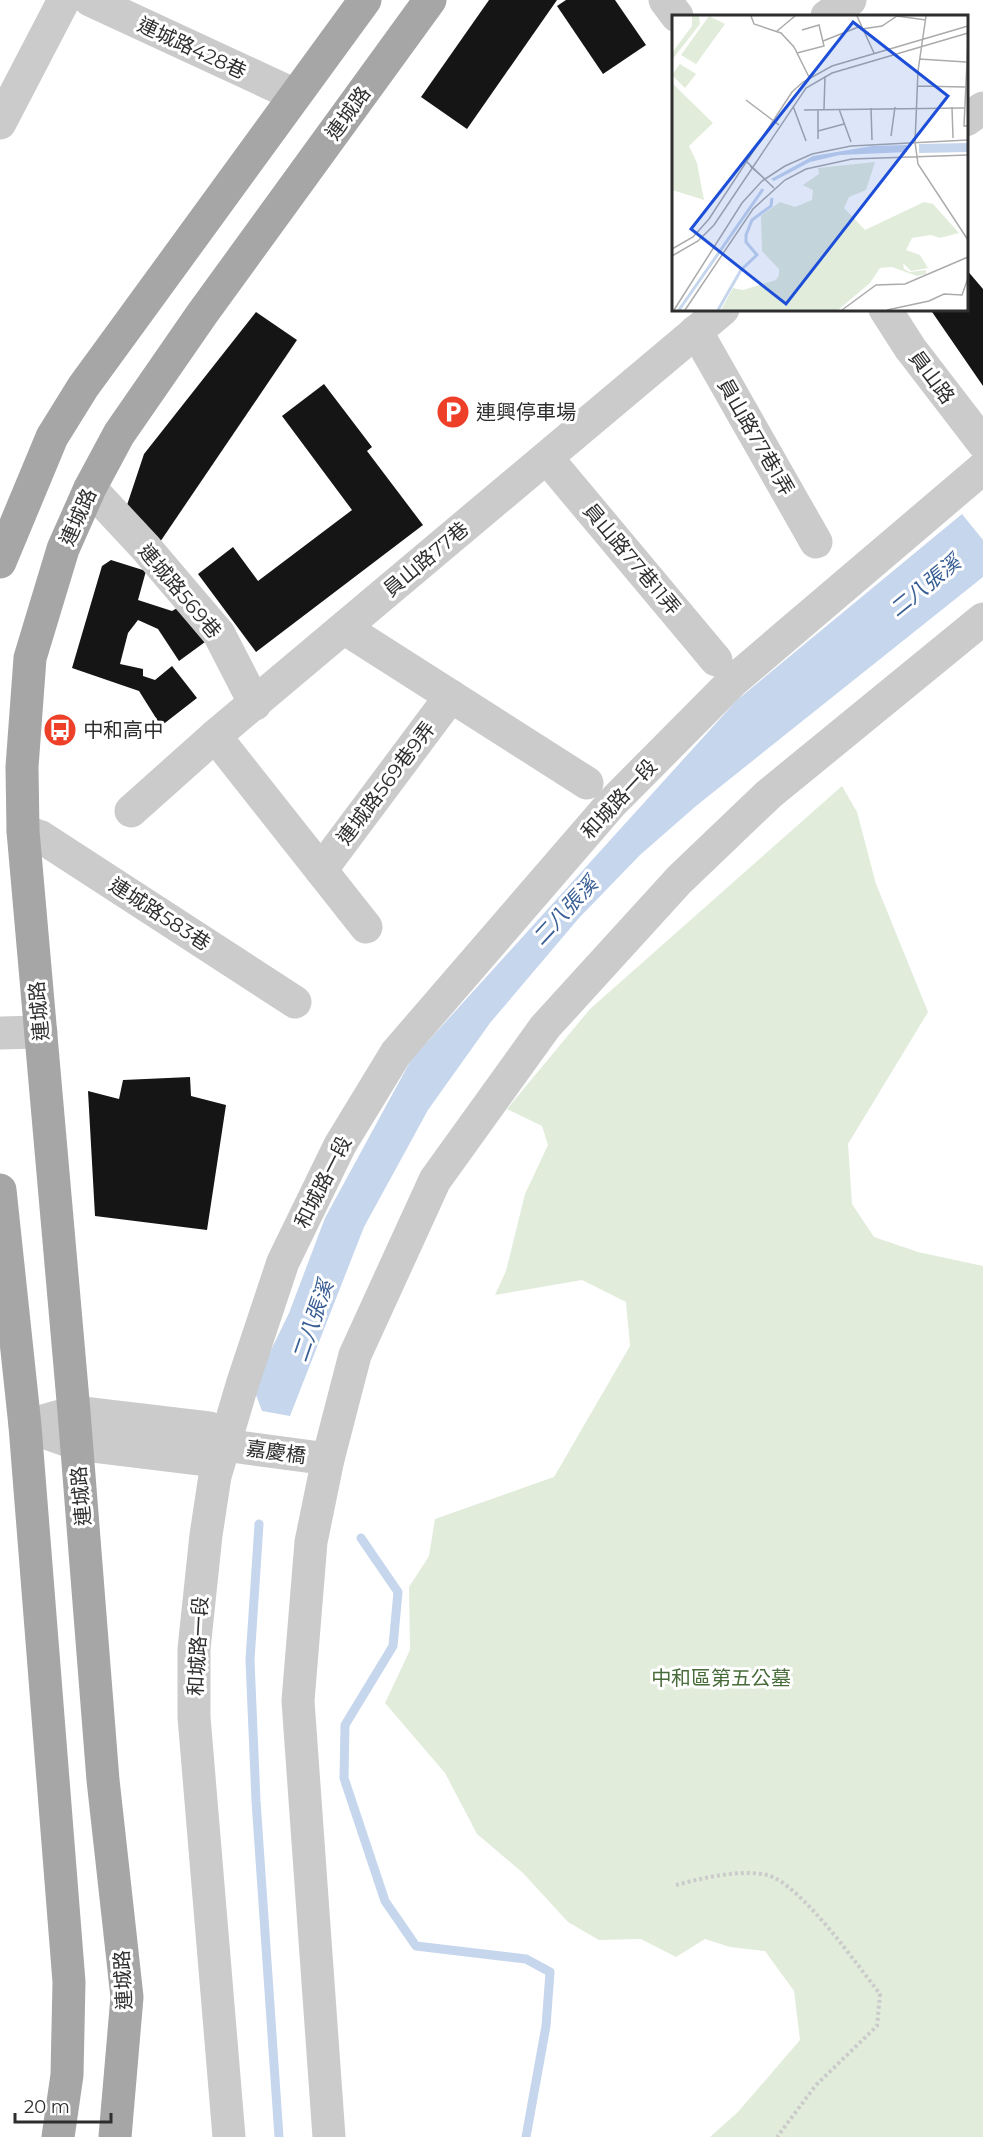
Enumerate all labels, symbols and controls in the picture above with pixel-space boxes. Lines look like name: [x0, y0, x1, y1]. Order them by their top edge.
street label: 連城路428巷: [134, 12, 250, 84]
inset map: [672, 15, 968, 310]
street label: 連城路: [321, 82, 375, 144]
street label: 員山路: [904, 346, 960, 408]
street label: 員山路77巷1弄: [713, 374, 799, 500]
parking icon: 連興停車場: [435, 394, 471, 430]
place label: 連興停車場: [476, 400, 576, 424]
street label: 連城路: [55, 485, 101, 549]
street label: 員山路77巷11弄: [578, 498, 686, 620]
street label: 員山路77巷: [379, 517, 473, 601]
street label: 連城路569巷: [134, 539, 226, 643]
water label: 二八張溪: [884, 548, 968, 622]
bus stop icon: 中和高中: [42, 712, 78, 748]
street label: 連城路569巷9弄: [332, 717, 440, 849]
place label: 中和高中: [83, 718, 163, 742]
street label: 和城路一段: [576, 754, 662, 844]
water label: 二八張溪: [527, 869, 604, 950]
street label: 連城路583巷: [105, 873, 215, 955]
street label: 連城路: [24, 980, 54, 1042]
street label: 和城路一段: [290, 1132, 356, 1232]
water label: 二八張溪: [287, 1274, 339, 1365]
street label: 嘉慶橋: [245, 1436, 307, 1468]
street label: 連城路: [66, 1465, 96, 1527]
street label: 和城路一段: [183, 1595, 213, 1697]
park label: 中和區第五公墓: [651, 1666, 791, 1690]
street label: 連城路: [109, 1949, 137, 2011]
scale bar: [15, 2086, 111, 2124]
text: 20 m: [24, 2096, 70, 2118]

